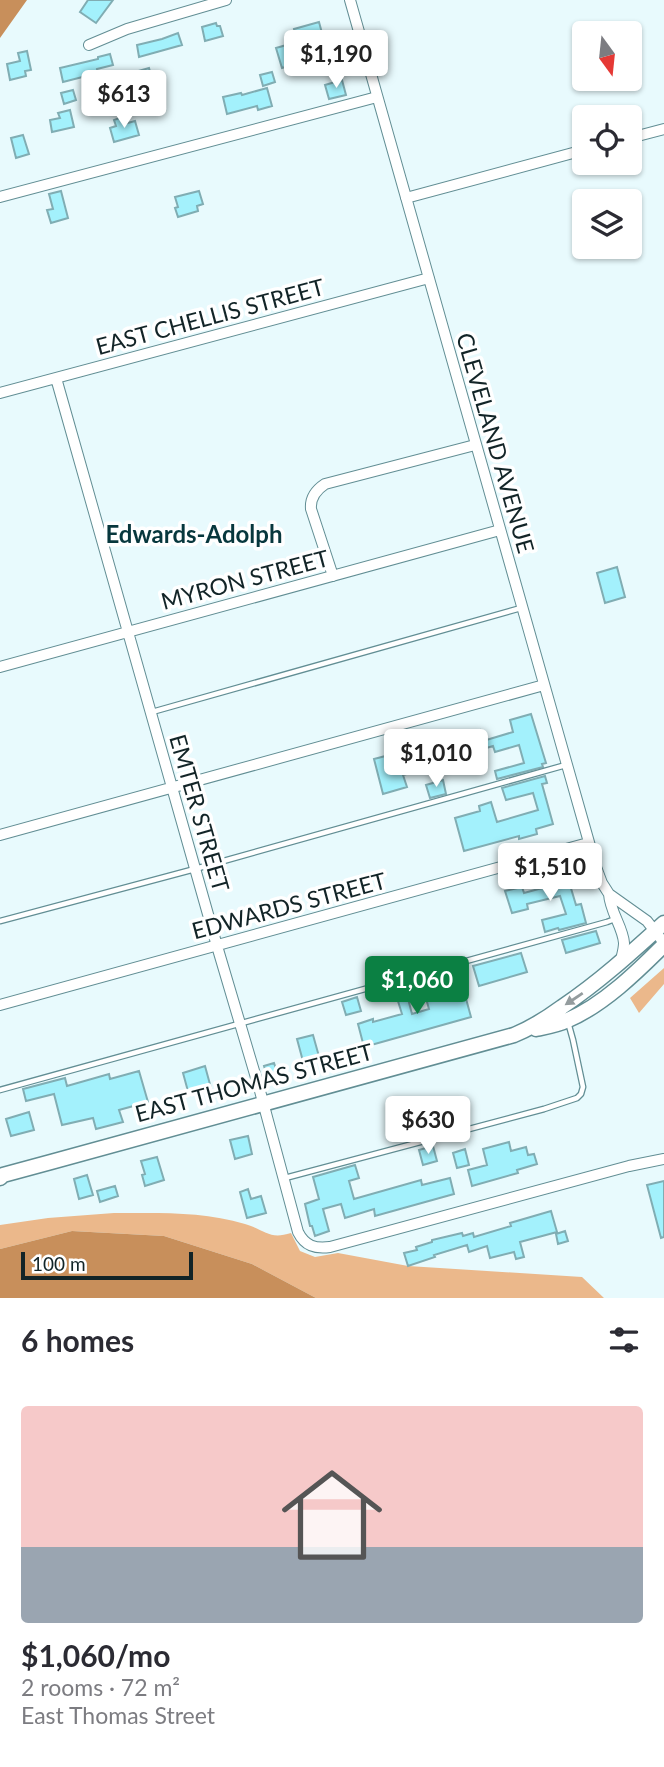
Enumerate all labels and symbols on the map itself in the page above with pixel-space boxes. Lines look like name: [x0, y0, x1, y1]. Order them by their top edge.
north arrow: [572, 21, 642, 91]
pin: $1,190: [279, 31, 393, 90]
pin: $613: [83, 71, 165, 130]
street label: EAST CHELLIS STREET: [92, 272, 327, 360]
street label: CLEVELAND AVENUE: [451, 329, 541, 556]
district label: Edwards-Adolph: [106, 519, 282, 548]
street label: MYRON STREET: [158, 543, 332, 615]
pin: $1,010: [379, 730, 493, 789]
street label: EMTER STREET: [164, 731, 236, 895]
pin: $1,510: [493, 844, 607, 903]
street label: EDWARDS STREET: [189, 866, 389, 944]
pin: $1,060: [360, 956, 474, 1016]
one-way arrow: [565, 992, 583, 1006]
street label: EAST THOMAS STREET: [132, 1037, 376, 1127]
pin: $630: [387, 1096, 469, 1156]
scale bar: [21, 1249, 192, 1281]

